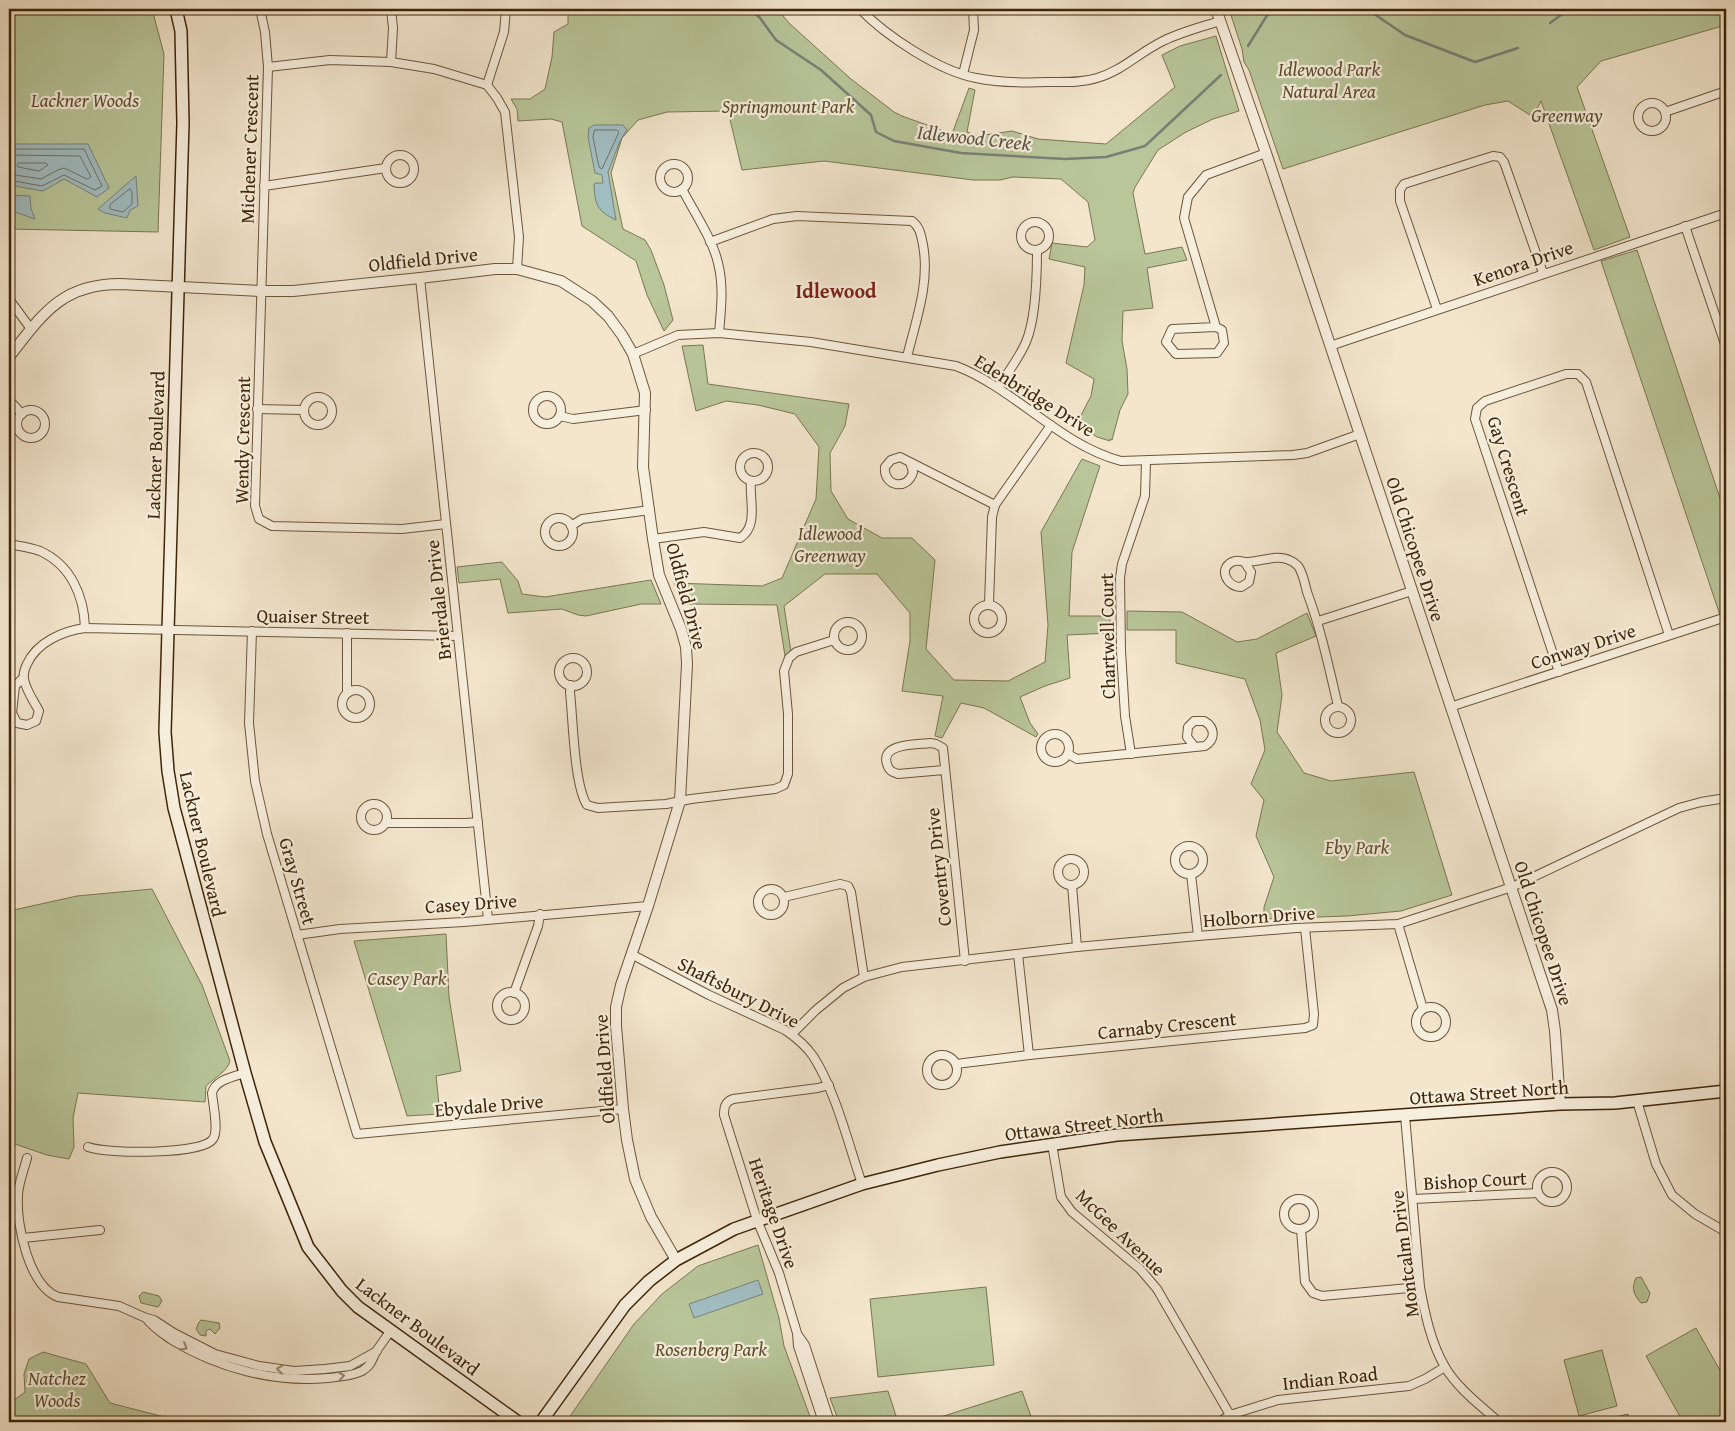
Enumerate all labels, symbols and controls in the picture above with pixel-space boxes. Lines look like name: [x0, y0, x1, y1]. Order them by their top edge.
park label: Idlewood Park Natural Area: [1278, 55, 1380, 105]
street label: Michener Crescent: [232, 74, 266, 224]
park label: Lackner Woods: [30, 86, 139, 114]
park label: Springmount Park: [722, 92, 855, 120]
park label: Greenway: [1531, 101, 1603, 129]
water label: Idlewood Creek: [916, 117, 1033, 157]
street label: Kenora Drive: [1469, 233, 1577, 293]
street label: Oldfield Drive: [367, 239, 479, 279]
district label: Idlewood: [795, 276, 877, 305]
street label: Edenbridge Drive: [969, 347, 1101, 443]
street label: Lackner Boulevard: [138, 369, 172, 520]
street label: Wendy Crescent: [227, 376, 257, 504]
street label: Gay Crescent: [1481, 413, 1538, 520]
street label: Old Chicopee Drive: [1379, 473, 1453, 625]
park label: Idlewood Greenway: [794, 519, 866, 569]
street label: Brierdale Drive: [418, 538, 458, 661]
street label: Oldfield Drive: [659, 539, 715, 653]
street label: Chartwell Court: [1092, 572, 1122, 699]
street label: Quaiser Street: [256, 601, 370, 631]
street label: Conway Drive: [1527, 616, 1639, 676]
street label: Lackner Boulevard: [173, 769, 234, 920]
street label: Coventry Drive: [918, 806, 958, 928]
park label: Eby Park: [1324, 833, 1390, 861]
street label: Gray Street: [272, 834, 324, 928]
street label: Old Chicopee Drive: [1507, 857, 1581, 1009]
street label: Casey Drive: [424, 886, 518, 920]
street label: Holborn Drive: [1202, 898, 1316, 934]
street label: Shaftsbury Drive: [673, 949, 805, 1035]
park label: Casey Park: [368, 964, 447, 992]
street label: Carnaby Crescent: [1096, 1004, 1238, 1046]
street label: Oldfield Drive: [586, 1013, 622, 1125]
street label: Ottawa Street North: [1408, 1072, 1570, 1112]
street label: Ebydale Drive: [433, 1086, 545, 1124]
street label: Ottawa Street North: [1003, 1100, 1165, 1148]
street label: Heritage Drive: [742, 1154, 806, 1272]
street label: Bishop Court: [1423, 1163, 1528, 1197]
street label: McGee Avenue: [1070, 1182, 1172, 1282]
street label: Montcalm Drive: [1382, 1189, 1426, 1319]
street label: Lackner Boulevard: [350, 1270, 486, 1382]
park label: Rosenberg Park: [654, 1335, 767, 1363]
one-way arrow: [179, 1341, 188, 1351]
street label: Indian Road: [1281, 1359, 1380, 1397]
park label: Natchez Woods: [27, 1364, 87, 1414]
one-way arrow: [275, 1364, 283, 1375]
one-way arrow: [337, 1372, 345, 1382]

